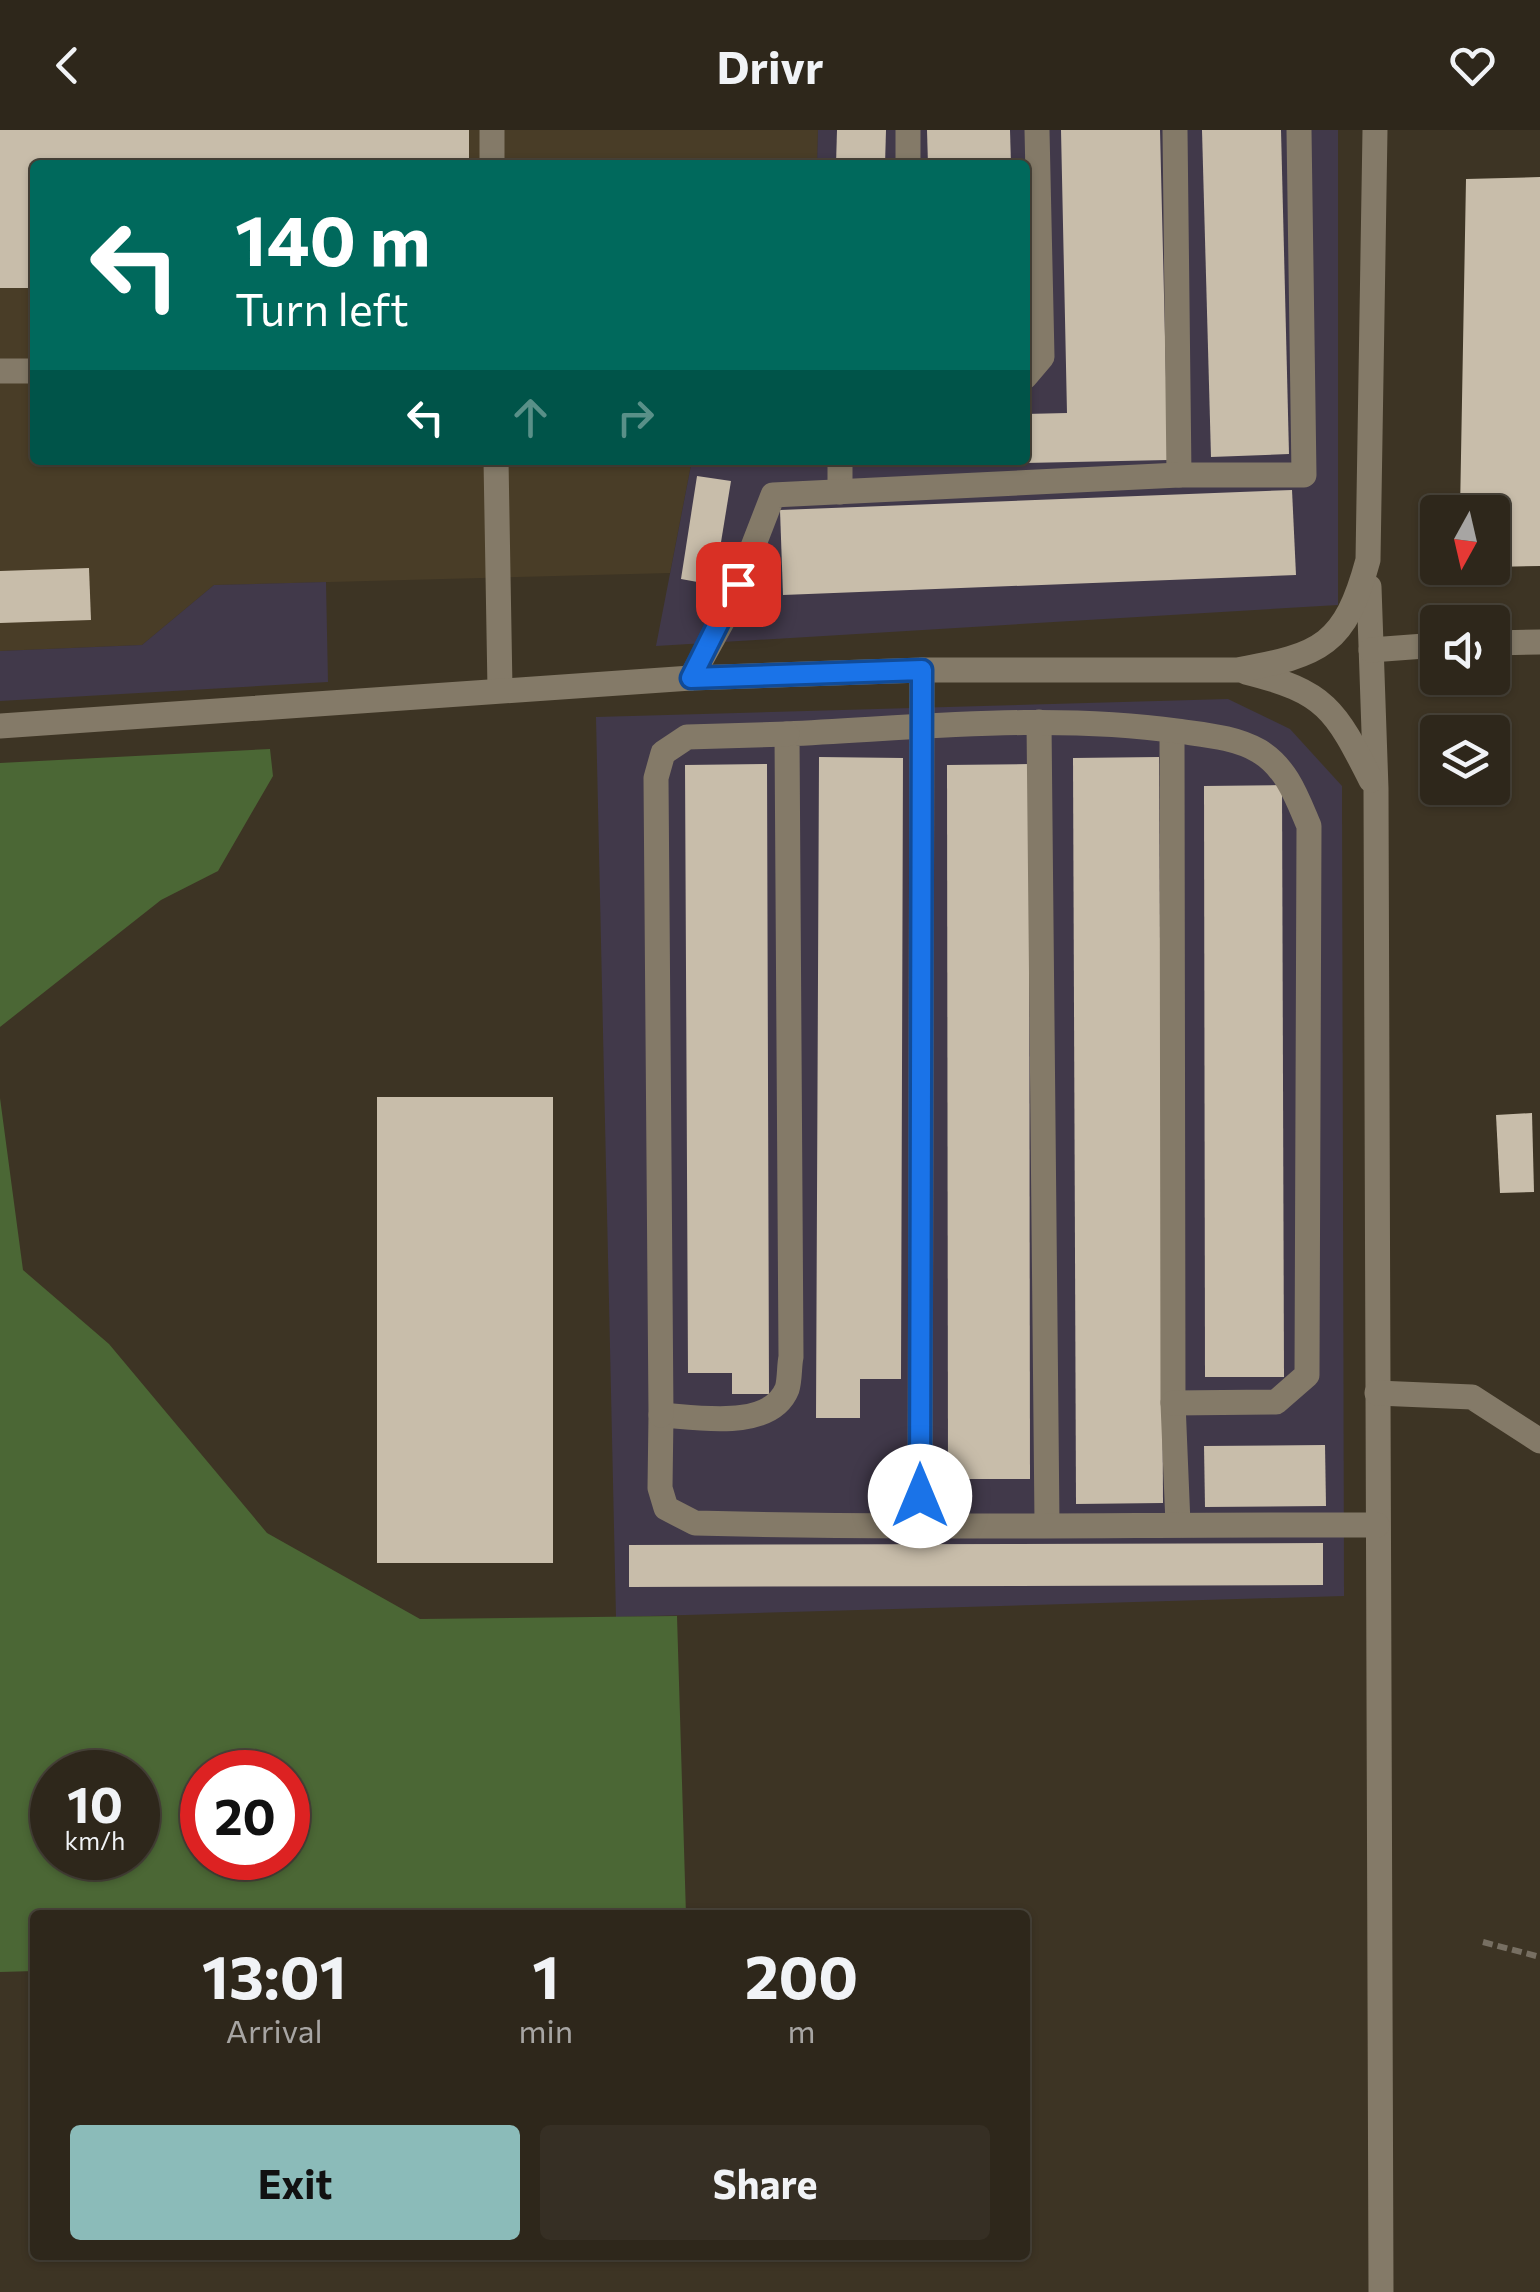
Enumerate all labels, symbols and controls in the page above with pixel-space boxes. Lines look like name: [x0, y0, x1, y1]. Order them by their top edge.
icon: back: [40, 38, 95, 93]
text: Drivr: [716, 38, 824, 93]
icon: heart: [1445, 38, 1500, 93]
text: 140 m: [235, 195, 431, 280]
icon: left: [70, 200, 200, 330]
text: Turn left: [235, 280, 409, 335]
icon: left: [398, 390, 453, 445]
icon: ahead: [503, 390, 558, 445]
icon: right: [608, 390, 663, 445]
north arrow: [1420, 495, 1510, 585]
map controls: [1420, 495, 1510, 805]
pin: [696, 542, 781, 627]
icon: arrive: [711, 557, 766, 612]
button: sound: [1420, 605, 1510, 695]
button: layers: [1420, 715, 1510, 805]
position arrow: [868, 1444, 972, 1548]
speed limit sign: 20: [180, 1750, 310, 1880]
text: 10: [67, 1772, 123, 1833]
text: km/h: [65, 1825, 125, 1855]
text: 13:01: [202, 1938, 347, 2011]
text: 1: [532, 1938, 559, 2011]
text: 200: [745, 1938, 858, 2011]
text: Arrival: [226, 2010, 323, 2050]
text: min: [519, 2010, 573, 2050]
text: m: [788, 2010, 815, 2050]
button: Exit: [70, 2125, 520, 2240]
button: Share: [540, 2125, 990, 2240]

